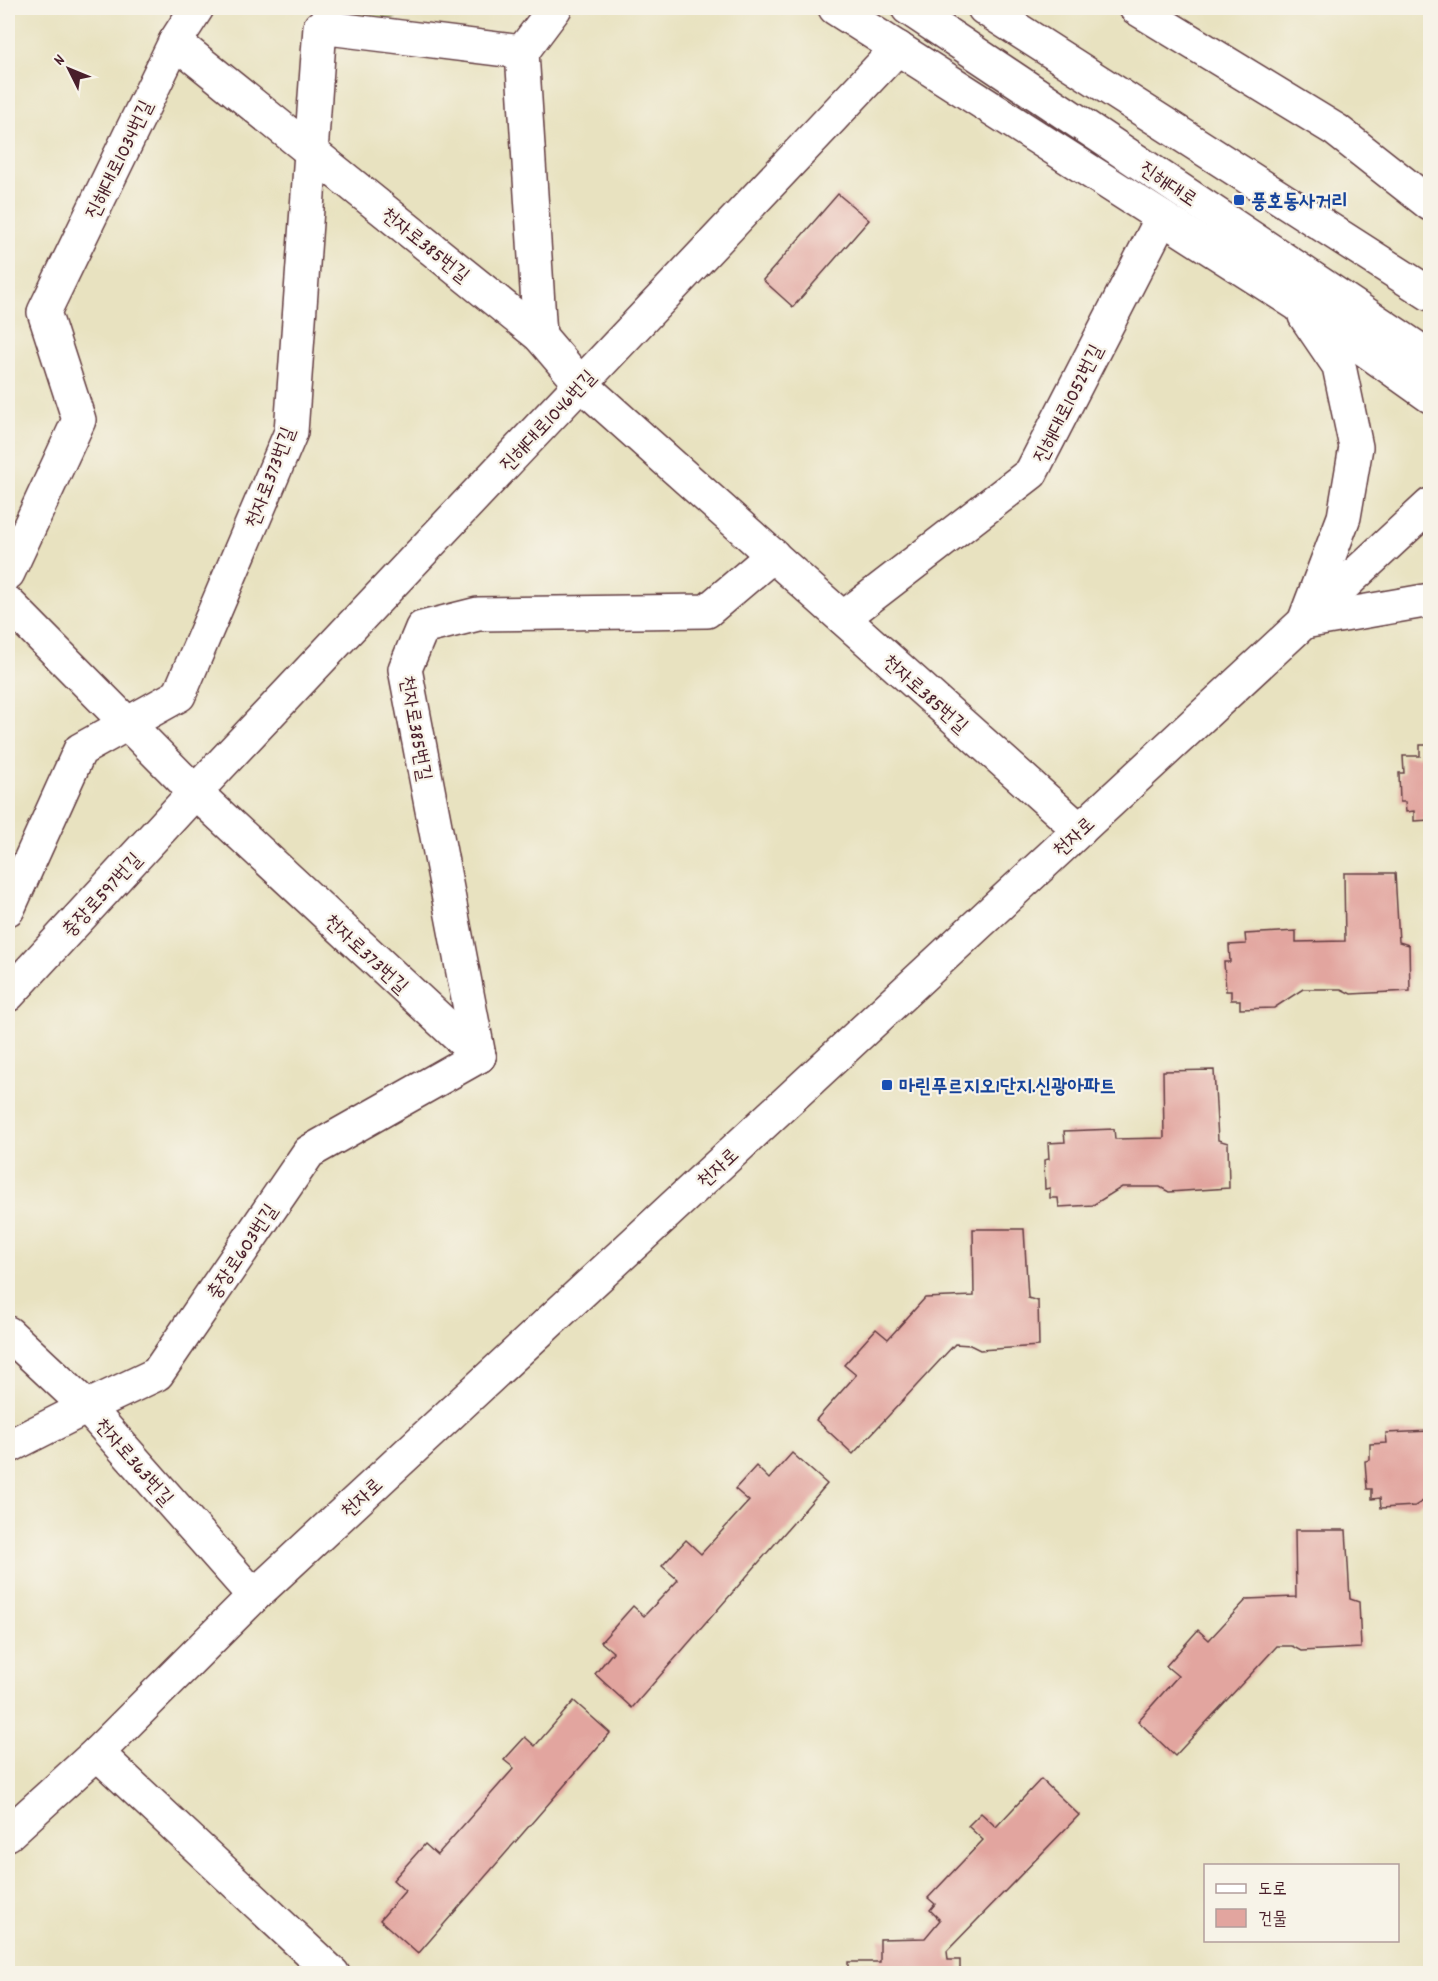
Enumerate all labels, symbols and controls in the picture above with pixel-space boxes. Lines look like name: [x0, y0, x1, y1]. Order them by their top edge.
north arrow: [39, 39, 99, 99]
text: N: [49, 50, 71, 71]
street label: 진해대로1034번길: [80, 96, 162, 224]
street label: 진해대로: [1133, 156, 1202, 215]
place label: 풍호동사거리: [1251, 189, 1348, 217]
marker: 풍호동사거리: [1232, 193, 1246, 207]
street label: 천자로385번길: [374, 202, 474, 291]
street label: 진해대로1052번길: [1028, 340, 1112, 469]
street label: 진해대로1046번길: [495, 365, 604, 479]
street label: 천자로373번길: [240, 424, 304, 533]
street label: 천자로385번길: [875, 649, 973, 741]
street label: 천자로385번길: [391, 674, 437, 783]
street label: 천자로: [1048, 811, 1102, 865]
street label: 충장로597번길: [57, 848, 150, 945]
street label: 천자로373번길: [317, 909, 413, 1002]
place label: 마린푸르지오1단지.신광아파트: [899, 1074, 1116, 1102]
marker: 마린푸르지오1단지.신광아파트: [880, 1078, 894, 1092]
street label: 천자로: [692, 1142, 746, 1196]
street label: 충장로603번길: [201, 1199, 286, 1306]
street label: 천자로363번길: [87, 1413, 179, 1513]
street label: 천자로: [336, 1472, 390, 1526]
legend: [1204, 1864, 1399, 1942]
text: 도로: [1258, 1878, 1287, 1903]
text: 건물: [1258, 1908, 1287, 1933]

